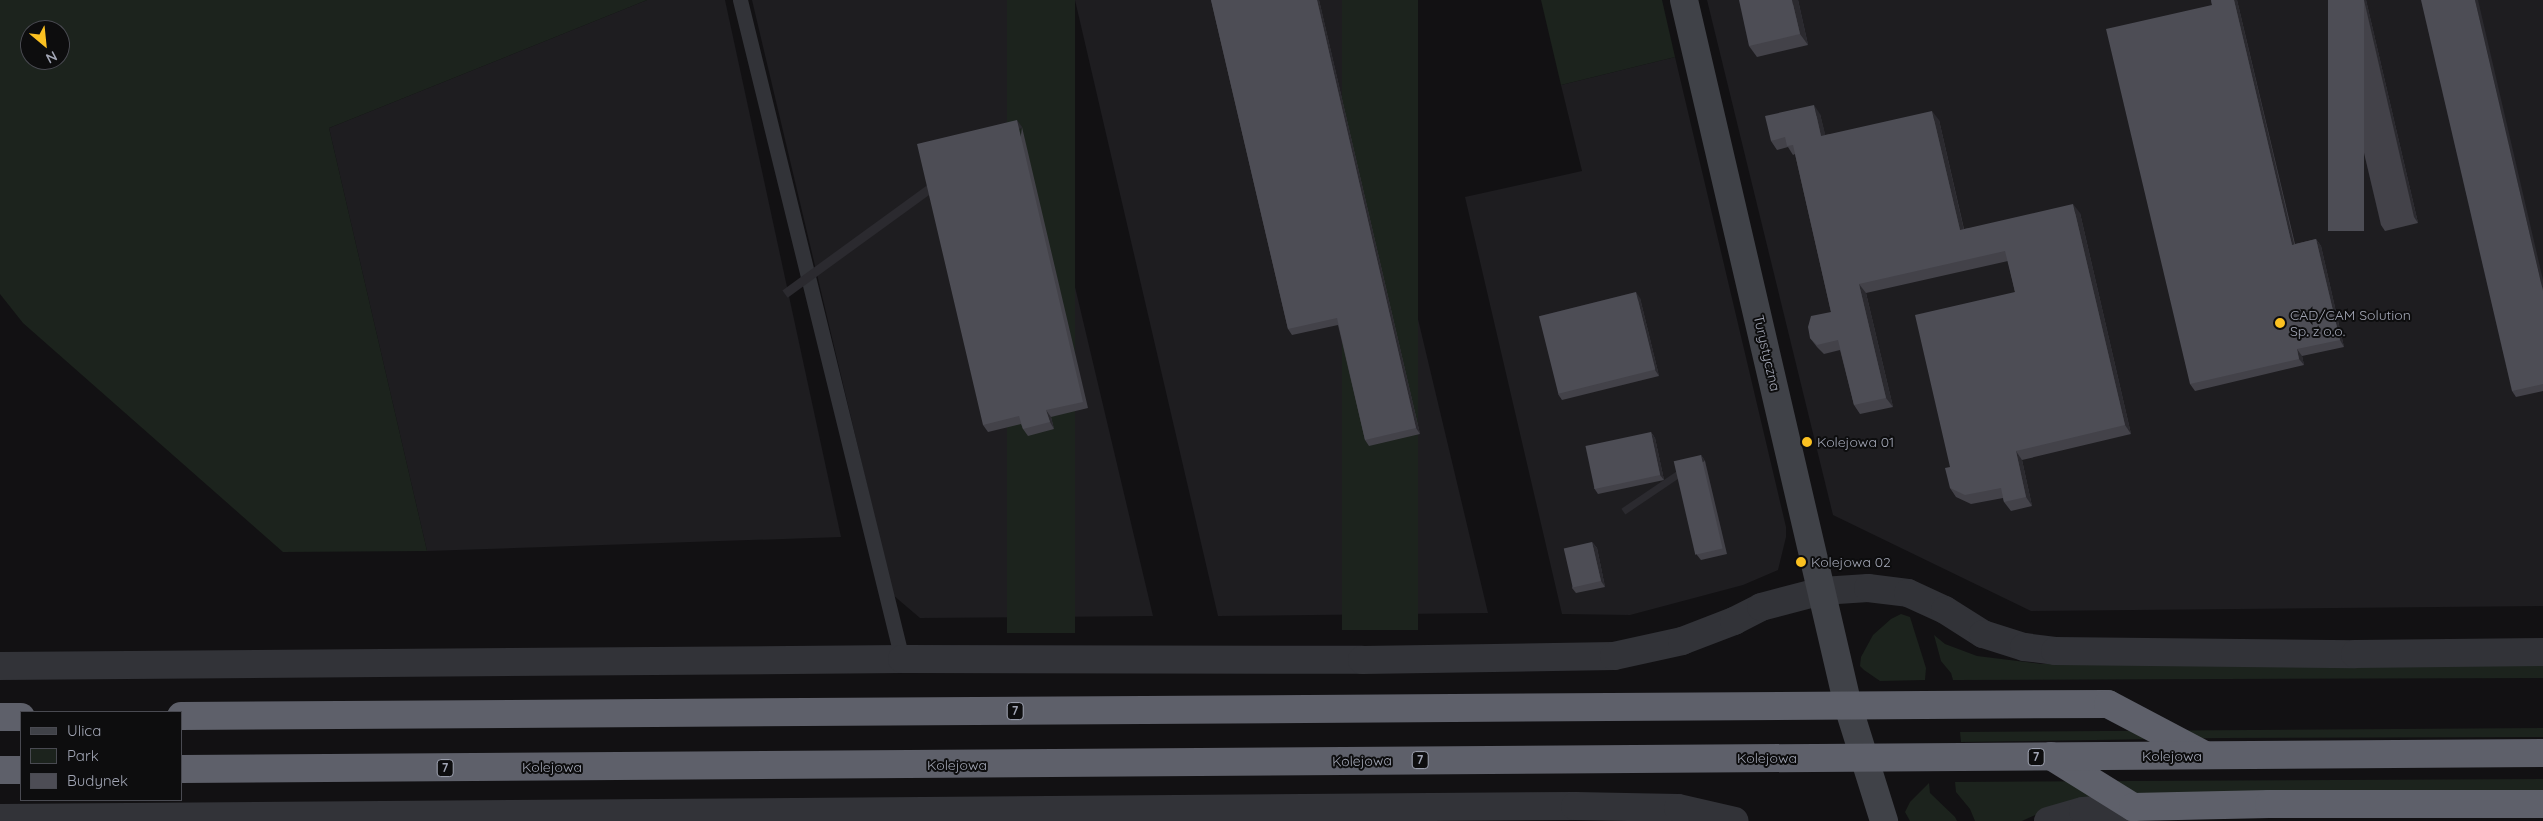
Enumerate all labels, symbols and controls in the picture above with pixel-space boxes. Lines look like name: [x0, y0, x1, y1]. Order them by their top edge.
north arrow: [20, 20, 70, 70]
text: N: [43, 47, 60, 68]
place label: CAD/CAM Solution Sp. z o.o.: [2290, 307, 2411, 340]
street label: Turystyczna: [1750, 313, 1784, 393]
marker: CAD/CAM Solution Sp. z o.o.: [2274, 317, 2286, 329]
place label: Kolejowa 01: [1817, 434, 1894, 450]
marker: Kolejowa 01: [1801, 436, 1813, 448]
place label: Kolejowa 02: [1811, 554, 1891, 570]
marker: Kolejowa 02: [1795, 556, 1807, 568]
road number: 7: [1006, 701, 1024, 720]
legend: [20, 711, 182, 801]
text: Ulica: [67, 721, 101, 740]
text: Park: [67, 746, 99, 765]
road number: 7: [2027, 748, 2045, 766]
street label: Kolejowa: [2142, 748, 2202, 764]
road number: 7: [1411, 750, 1429, 770]
street label: Kolejowa: [1737, 750, 1797, 766]
street label: Kolejowa: [1332, 752, 1392, 770]
street label: Kolejowa: [927, 757, 987, 773]
road number: 7: [436, 758, 454, 778]
street label: Kolejowa: [522, 759, 582, 775]
text: Budynek: [67, 771, 128, 790]

